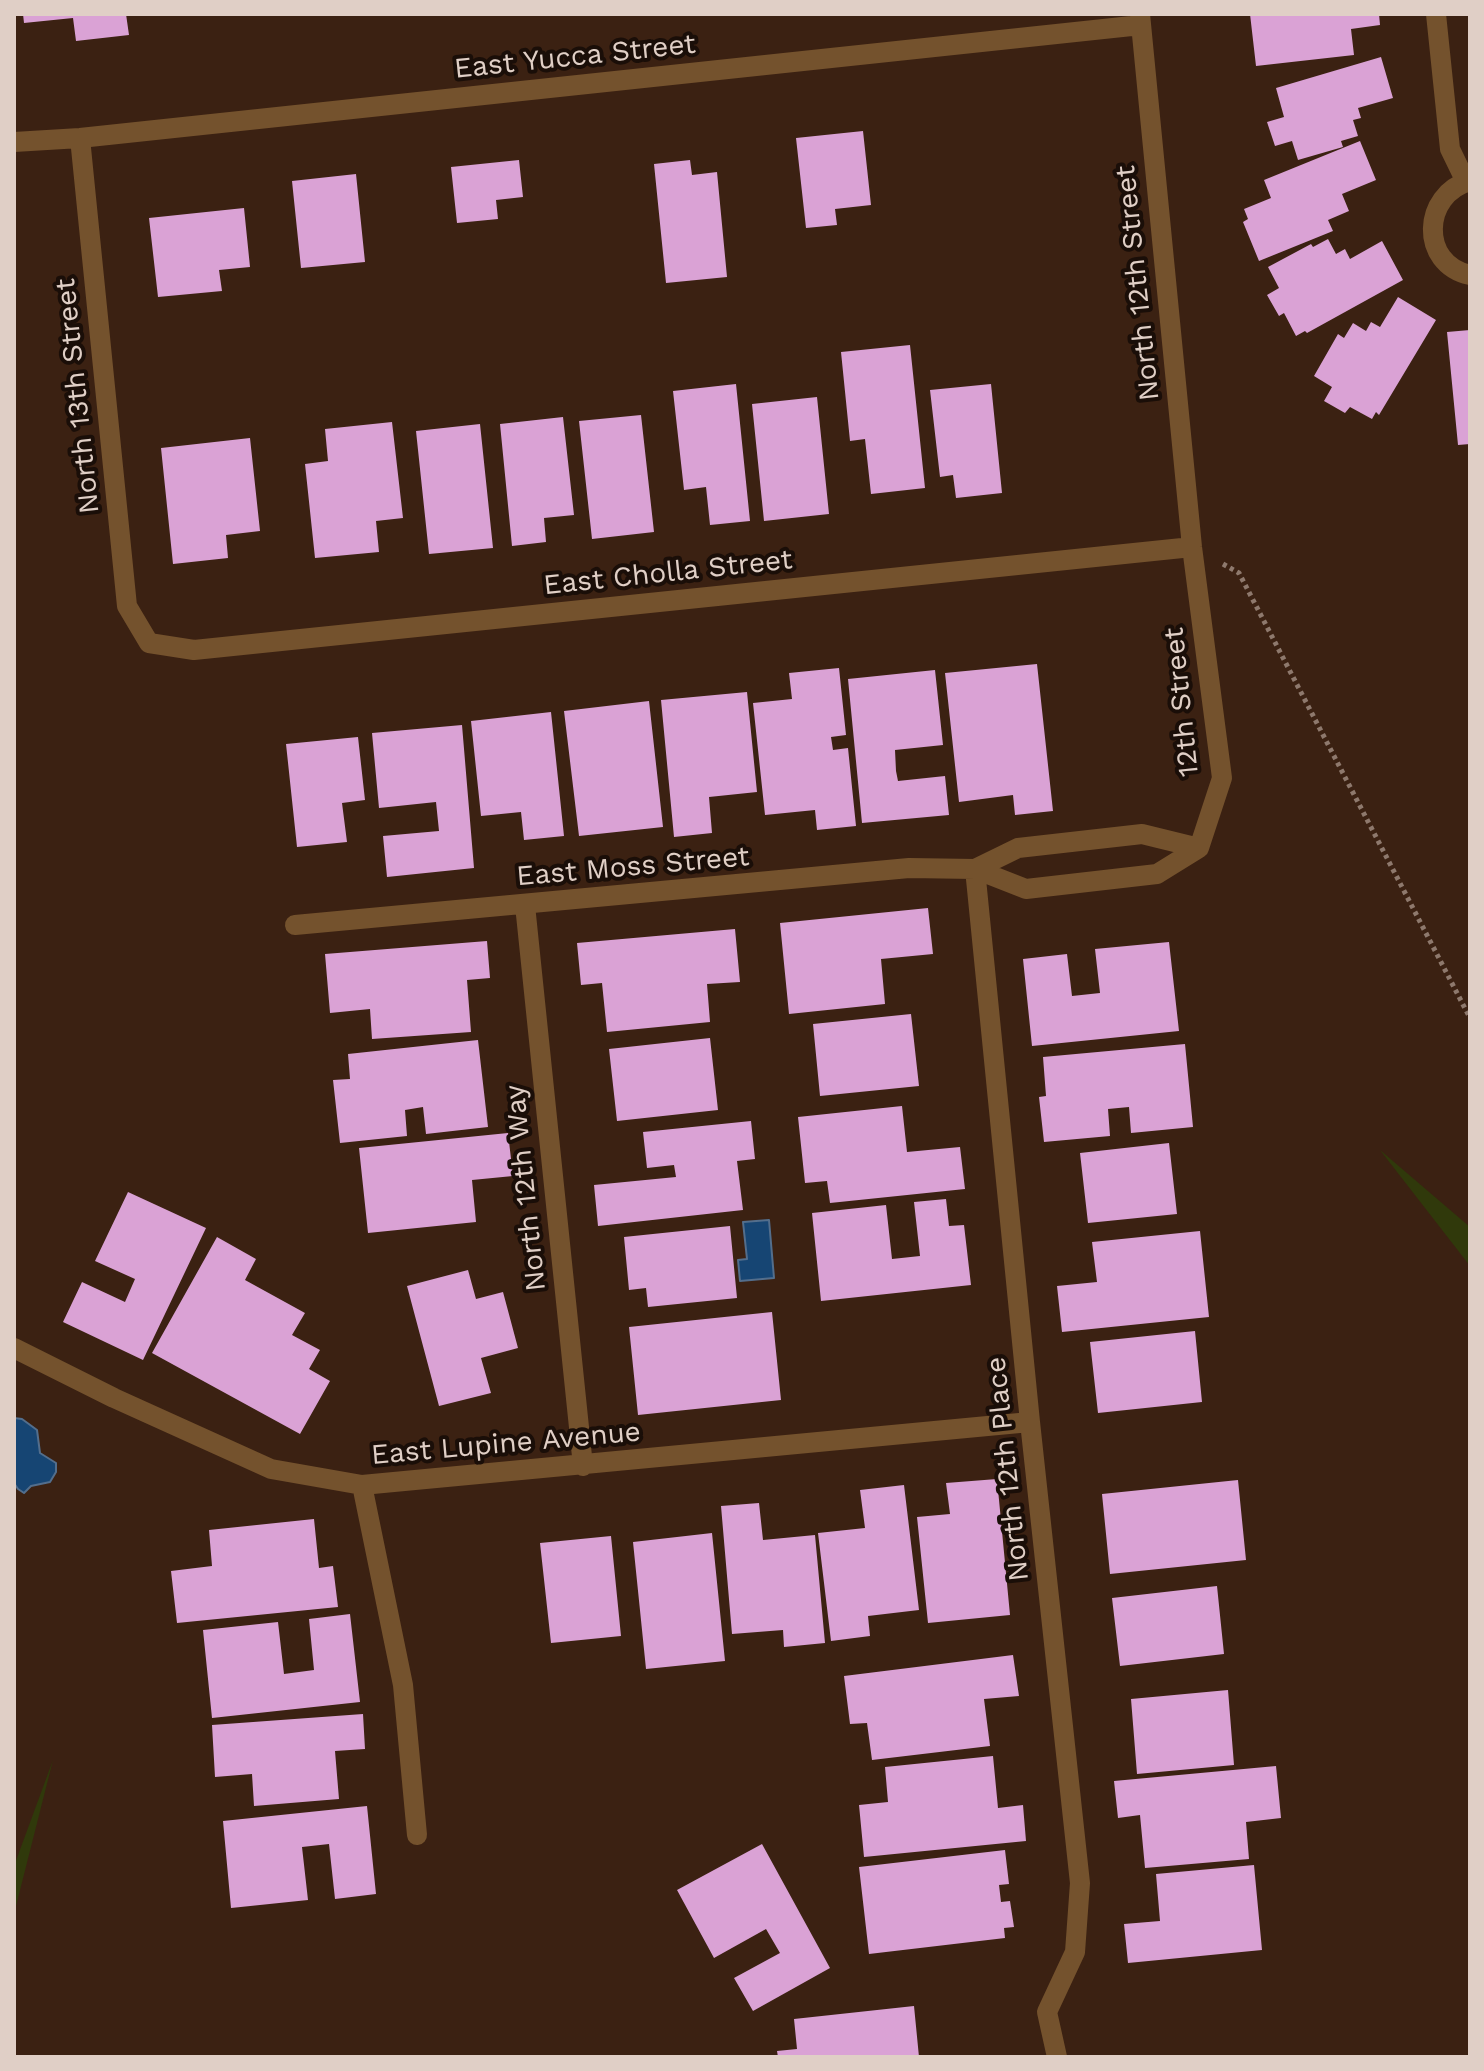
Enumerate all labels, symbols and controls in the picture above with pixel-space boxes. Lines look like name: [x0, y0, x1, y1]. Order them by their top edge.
street label: East Yucca Street: [453, 28, 697, 86]
street label: North 12th Street: [1109, 164, 1167, 402]
street label: North 13th Street: [49, 277, 107, 515]
street label: East Cholla Street: [542, 543, 794, 603]
street label: 12th Street: [1157, 626, 1207, 778]
street label: East Moss Street: [515, 840, 751, 894]
street label: North 12th Way: [498, 1083, 554, 1293]
street label: North 12th Place: [980, 1355, 1036, 1583]
street label: East Lupine Avenue: [370, 1415, 642, 1473]

